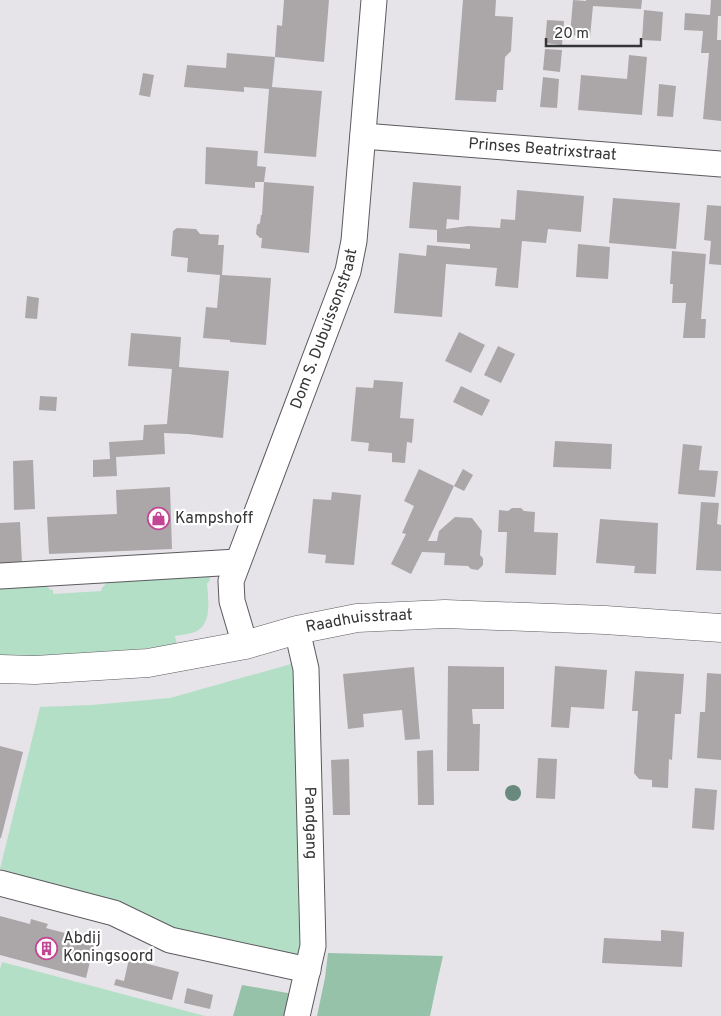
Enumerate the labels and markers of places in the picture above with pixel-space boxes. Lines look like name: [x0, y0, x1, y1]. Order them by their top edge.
shop icon: Kampshoff: [147, 507, 171, 531]
place label: Kampshoff: [175, 509, 253, 529]
place label: Abdij Koningsoord: [63, 929, 154, 967]
building icon: Abdij Koningsoord: [35, 936, 59, 960]

